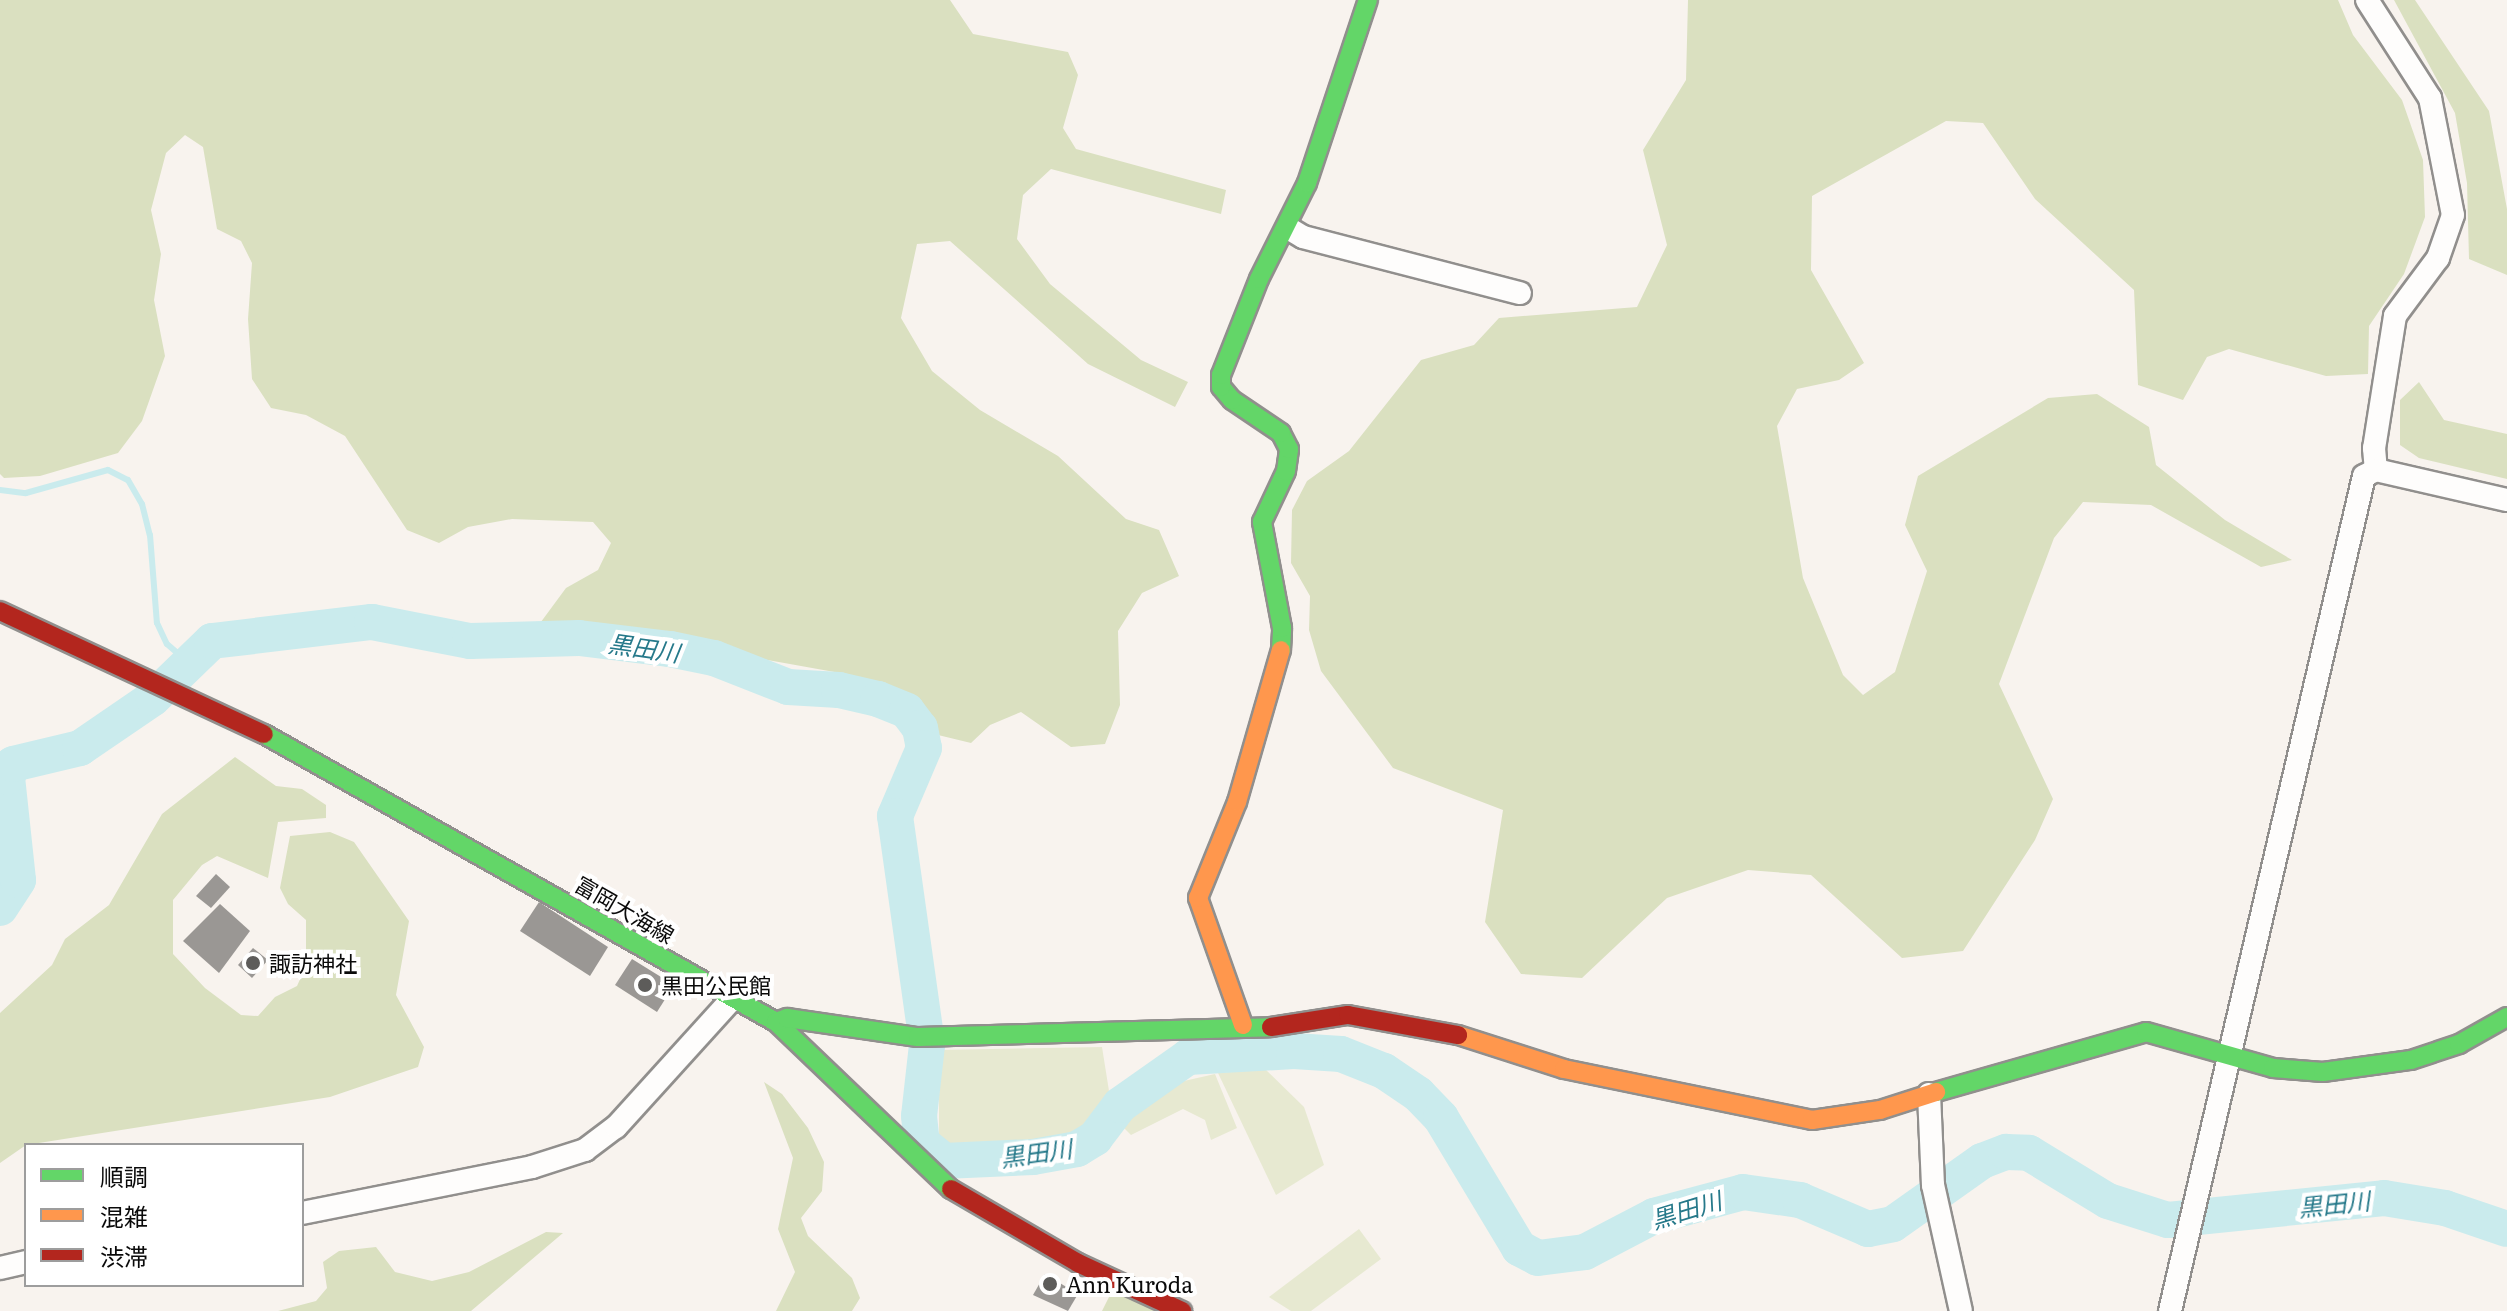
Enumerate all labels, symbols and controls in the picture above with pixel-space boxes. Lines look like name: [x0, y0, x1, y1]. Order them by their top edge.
water label: 黒田川: [606, 628, 682, 666]
street label: 富岡大海線: [571, 870, 679, 948]
place label: 諏訪神社: [269, 950, 357, 976]
marker: 諏訪神社: [244, 954, 262, 972]
place label: 黒田公民館: [661, 972, 771, 998]
marker: 黒田公民館: [636, 976, 654, 994]
water label: 黒田川: [998, 1133, 1074, 1171]
legend: [24, 1143, 304, 1287]
text: 順調: [100, 1158, 148, 1193]
water label: 黒田川: [1647, 1185, 1725, 1233]
water label: 黒田川: [2297, 1185, 2371, 1221]
text: 混雑: [100, 1198, 148, 1233]
text: 渋滞: [100, 1238, 148, 1273]
place label: Ann Kuroda: [1066, 1271, 1193, 1297]
marker: Ann Kuroda: [1041, 1275, 1059, 1293]

